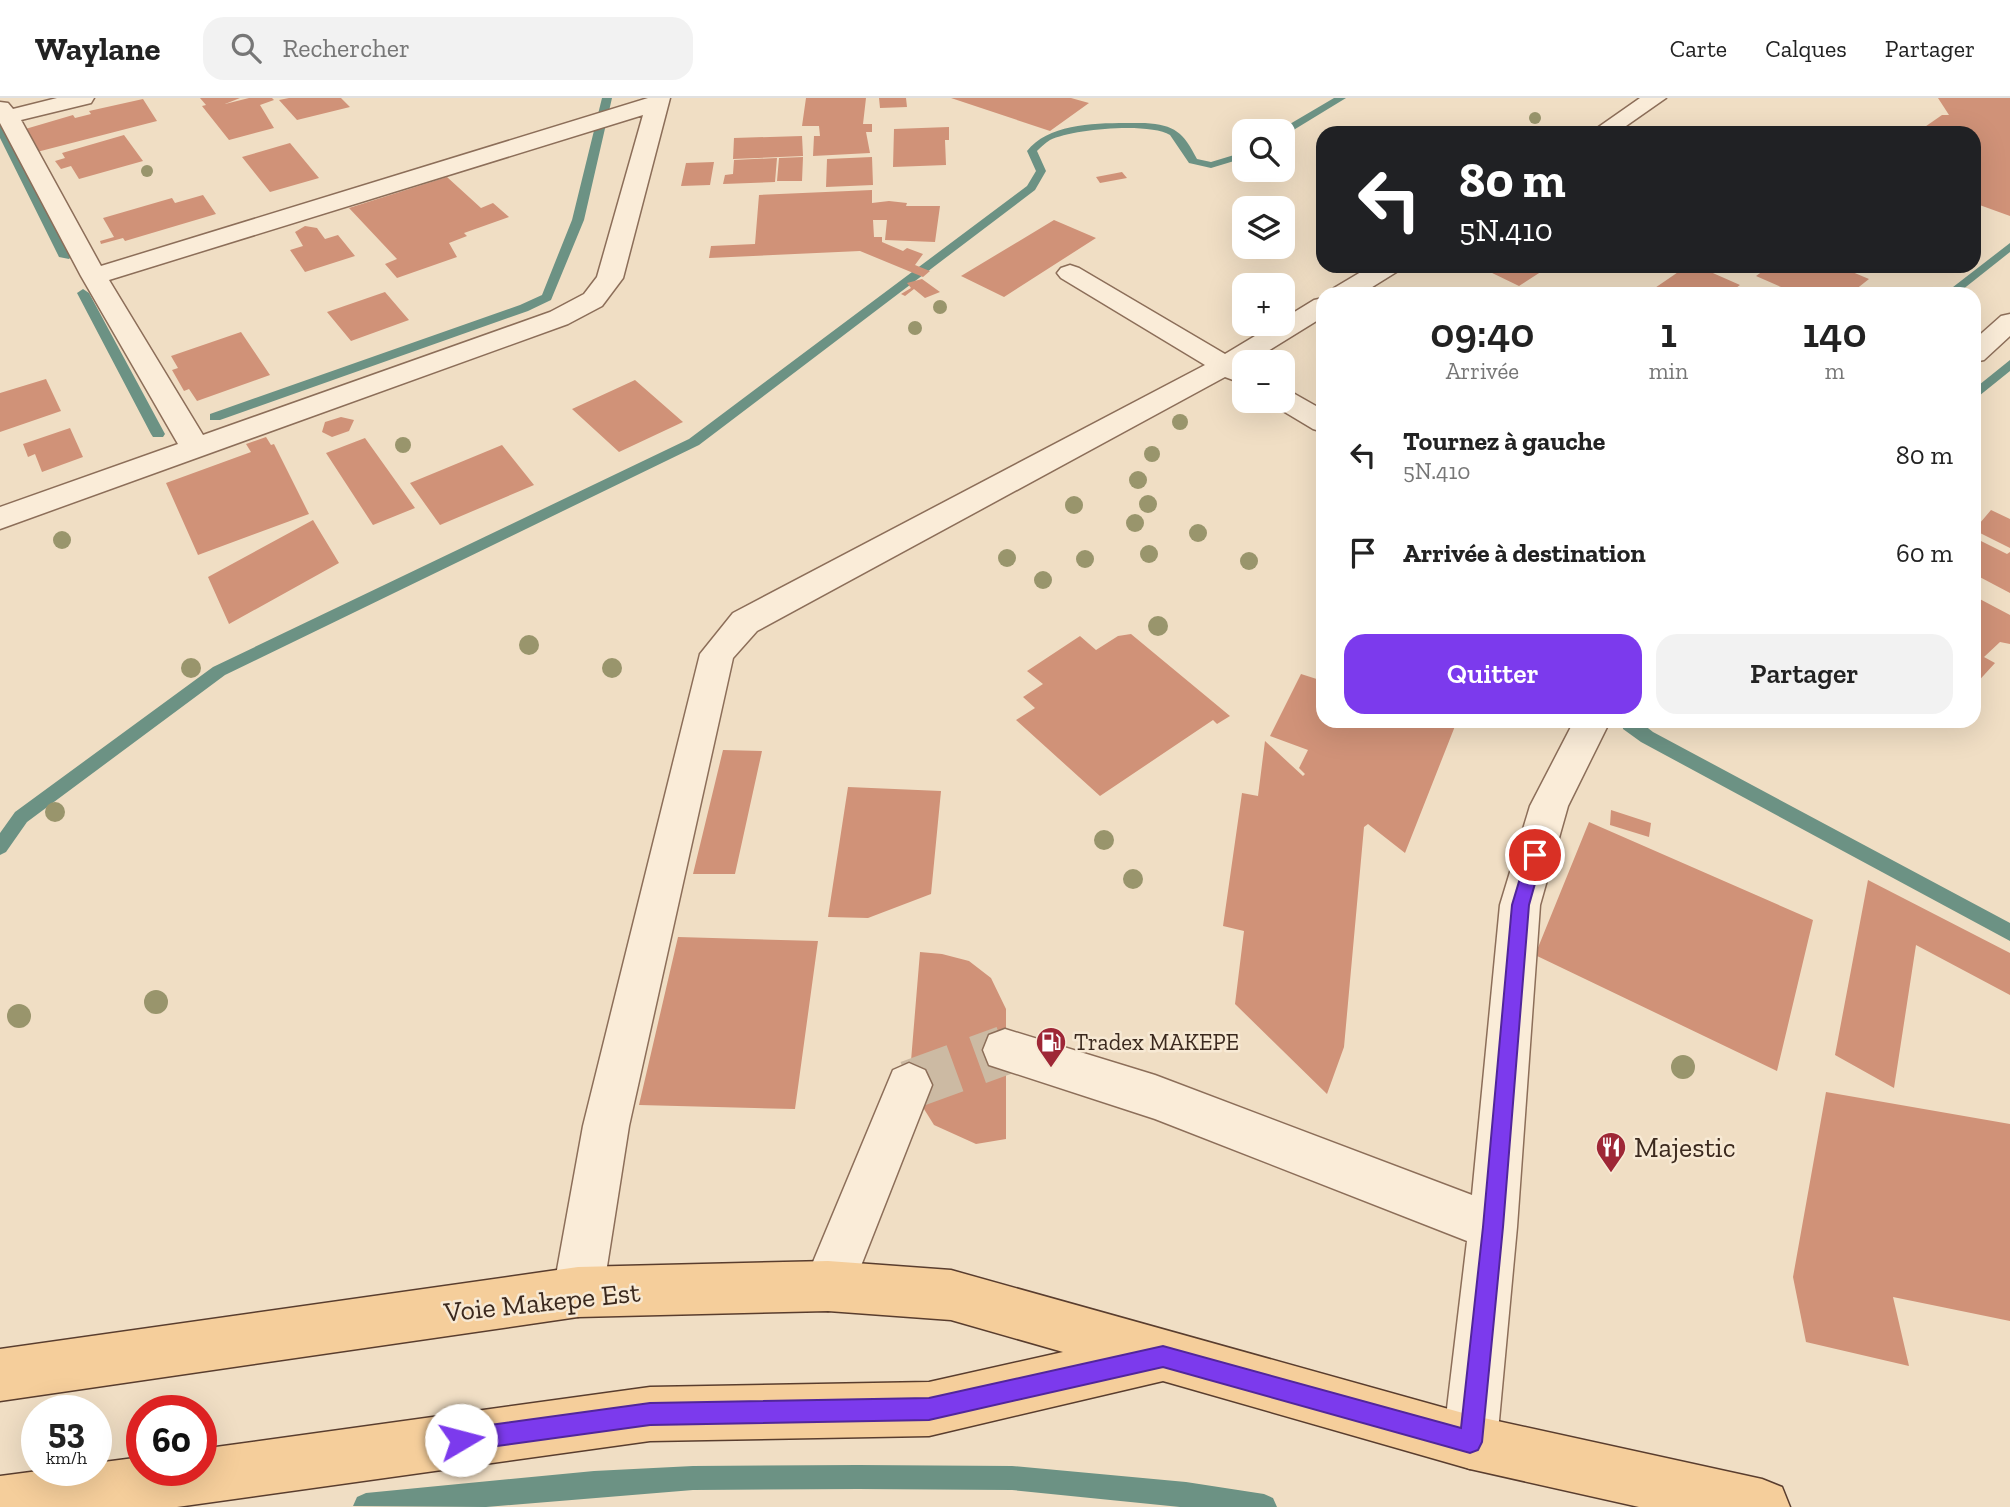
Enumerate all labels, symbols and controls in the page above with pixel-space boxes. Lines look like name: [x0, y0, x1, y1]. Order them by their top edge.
search box: [203, 17, 693, 80]
text: Waylane: [35, 29, 161, 68]
icon: search: [227, 29, 265, 67]
text: Rechercher: [283, 32, 410, 64]
text: Carte: [1670, 34, 1727, 63]
text: Calques: [1765, 34, 1847, 63]
text: Partager: [1885, 34, 1975, 63]
map controls: [1232, 119, 1295, 413]
button: search: [1232, 119, 1295, 182]
text: 80 m: [1459, 151, 1566, 210]
icon: left: [1344, 154, 1435, 245]
button: layers: [1232, 196, 1295, 259]
text: 5N.410: [1459, 211, 1553, 249]
button: +: [1232, 273, 1295, 336]
text: 09:40: [1430, 307, 1535, 358]
text: 1: [1660, 307, 1677, 358]
text: 140: [1802, 307, 1867, 358]
button: −: [1232, 350, 1295, 413]
text: Arrivée: [1446, 357, 1519, 385]
text: min: [1649, 357, 1688, 385]
text: m: [1825, 357, 1845, 385]
text: Tournez à gauche: [1403, 425, 1605, 457]
icon: left: [1344, 436, 1382, 474]
text: 80 m: [1896, 439, 1953, 471]
text: 5N.410: [1403, 457, 1471, 485]
icon: arrive: [1344, 534, 1382, 572]
text: Arrivée à destination: [1403, 537, 1646, 569]
text: 60 m: [1896, 537, 1953, 569]
button: Quitter: [1344, 634, 1642, 714]
button: Partager: [1656, 634, 1953, 714]
pin: [1505, 825, 1565, 885]
icon: arrive: [1516, 836, 1554, 874]
fuel station icon: Tradex MAKEPE: [1034, 1025, 1068, 1069]
place label: Tradex MAKEPE: [1074, 1028, 1239, 1056]
restaurant icon: Majestic: [1594, 1130, 1628, 1174]
place label: Majestic: [1634, 1131, 1736, 1164]
street label: Voie Makepe Est: [441, 1275, 642, 1329]
speed limit sign: 60: [126, 1395, 217, 1486]
position arrow: [424, 1403, 498, 1477]
text: 53: [48, 1410, 85, 1452]
text: km/h: [46, 1447, 87, 1469]

